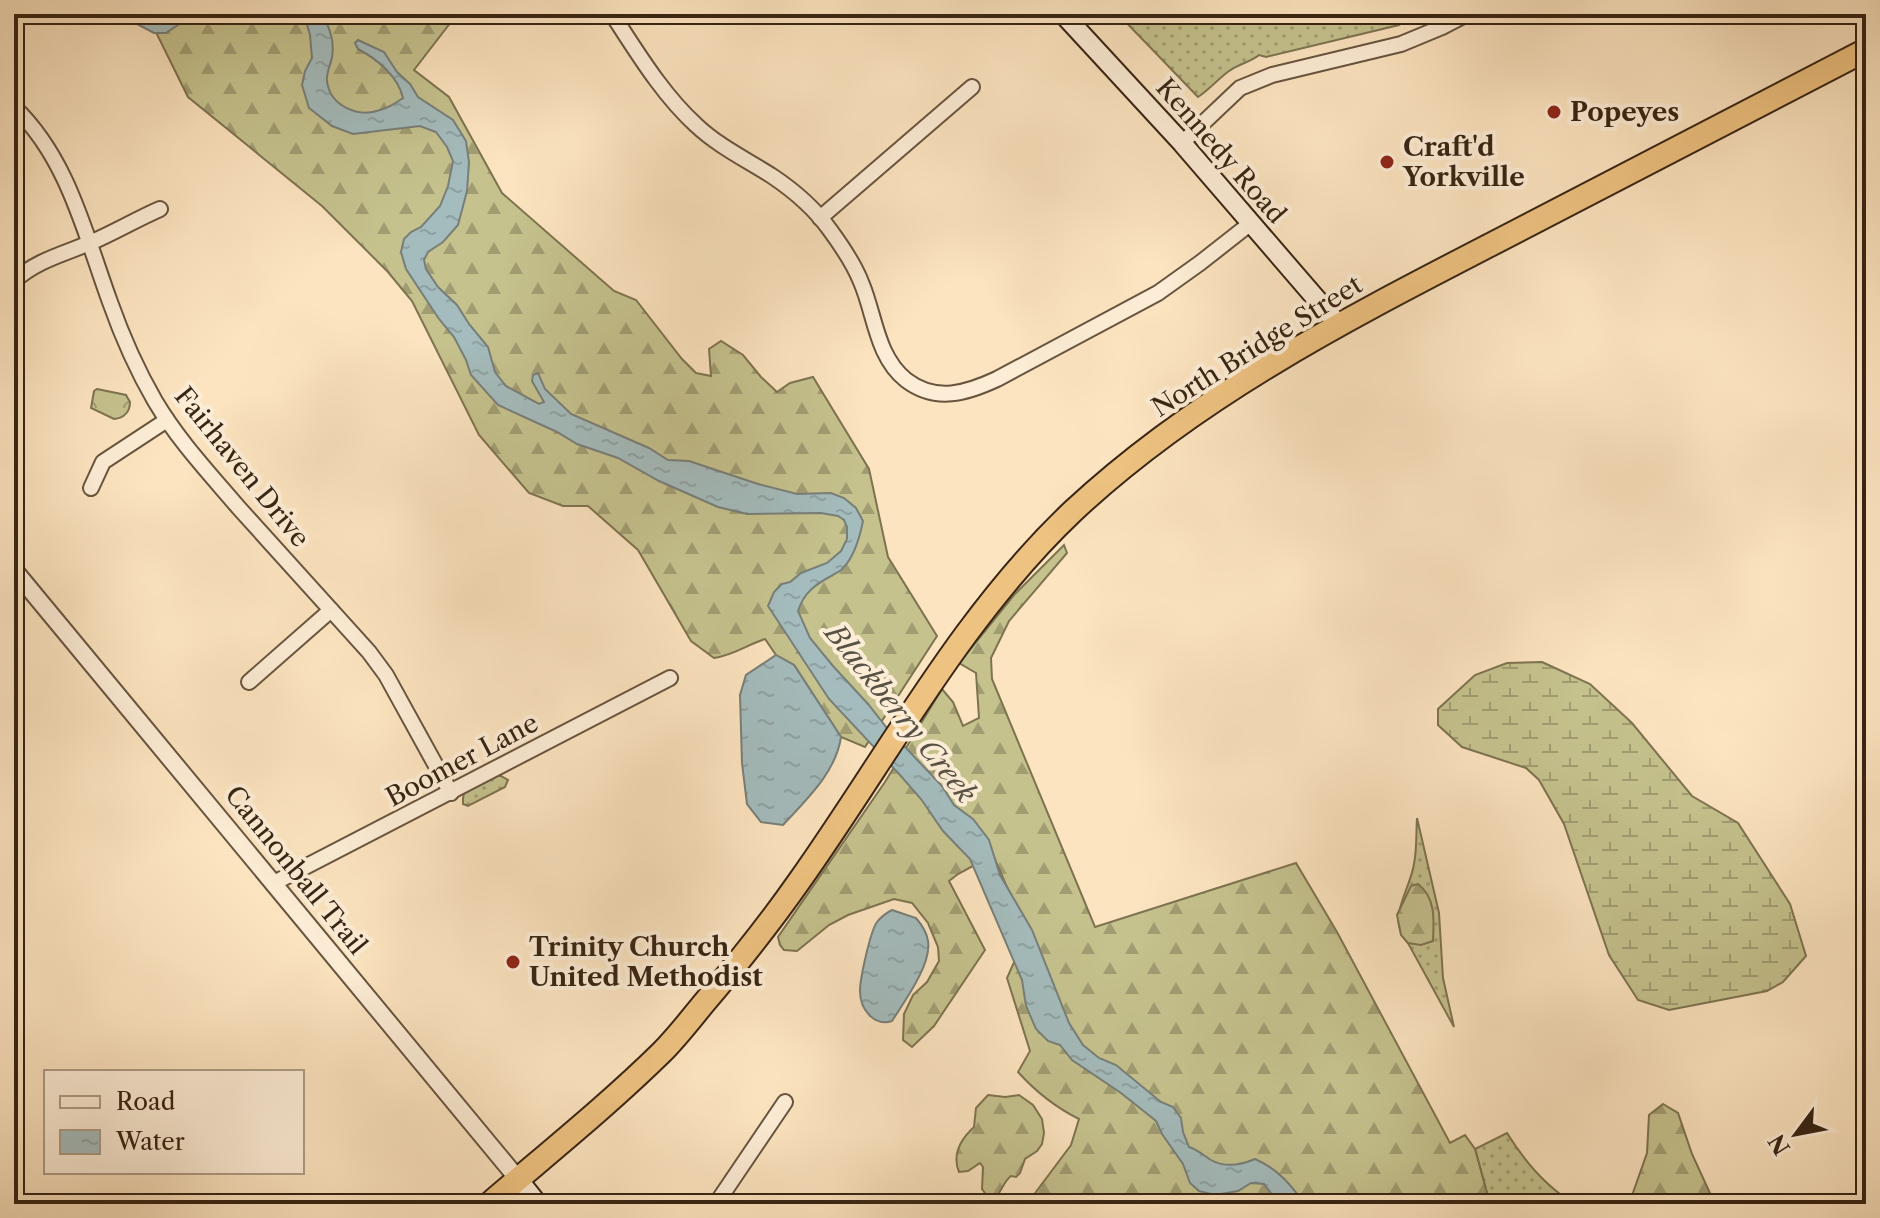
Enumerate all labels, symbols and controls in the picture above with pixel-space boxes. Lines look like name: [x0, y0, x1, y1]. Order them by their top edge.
street label: Kennedy Road: [1149, 72, 1293, 230]
place label: Popeyes: [1570, 96, 1679, 128]
marker: Popeyes: [1545, 103, 1563, 121]
place label: Craft'd Yorkville: [1402, 131, 1525, 193]
marker: Craft'd Yorkville: [1378, 153, 1396, 171]
street label: North Bridge Street: [1146, 268, 1369, 424]
street label: Fairhaven Drive: [168, 381, 316, 553]
water label: Blackberry Creek: [817, 615, 984, 810]
street label: Boomer Lane: [380, 706, 544, 814]
street label: Cannonball Trail: [218, 779, 374, 961]
place label: Trinity Church United Methodist: [529, 931, 763, 993]
marker: Trinity Church United Methodist: [504, 953, 522, 971]
legend: [44, 1070, 304, 1174]
text: Road: [116, 1087, 176, 1116]
north arrow: [1756, 1094, 1836, 1174]
text: Water: [115, 1127, 185, 1156]
text: N: [1763, 1129, 1796, 1160]

